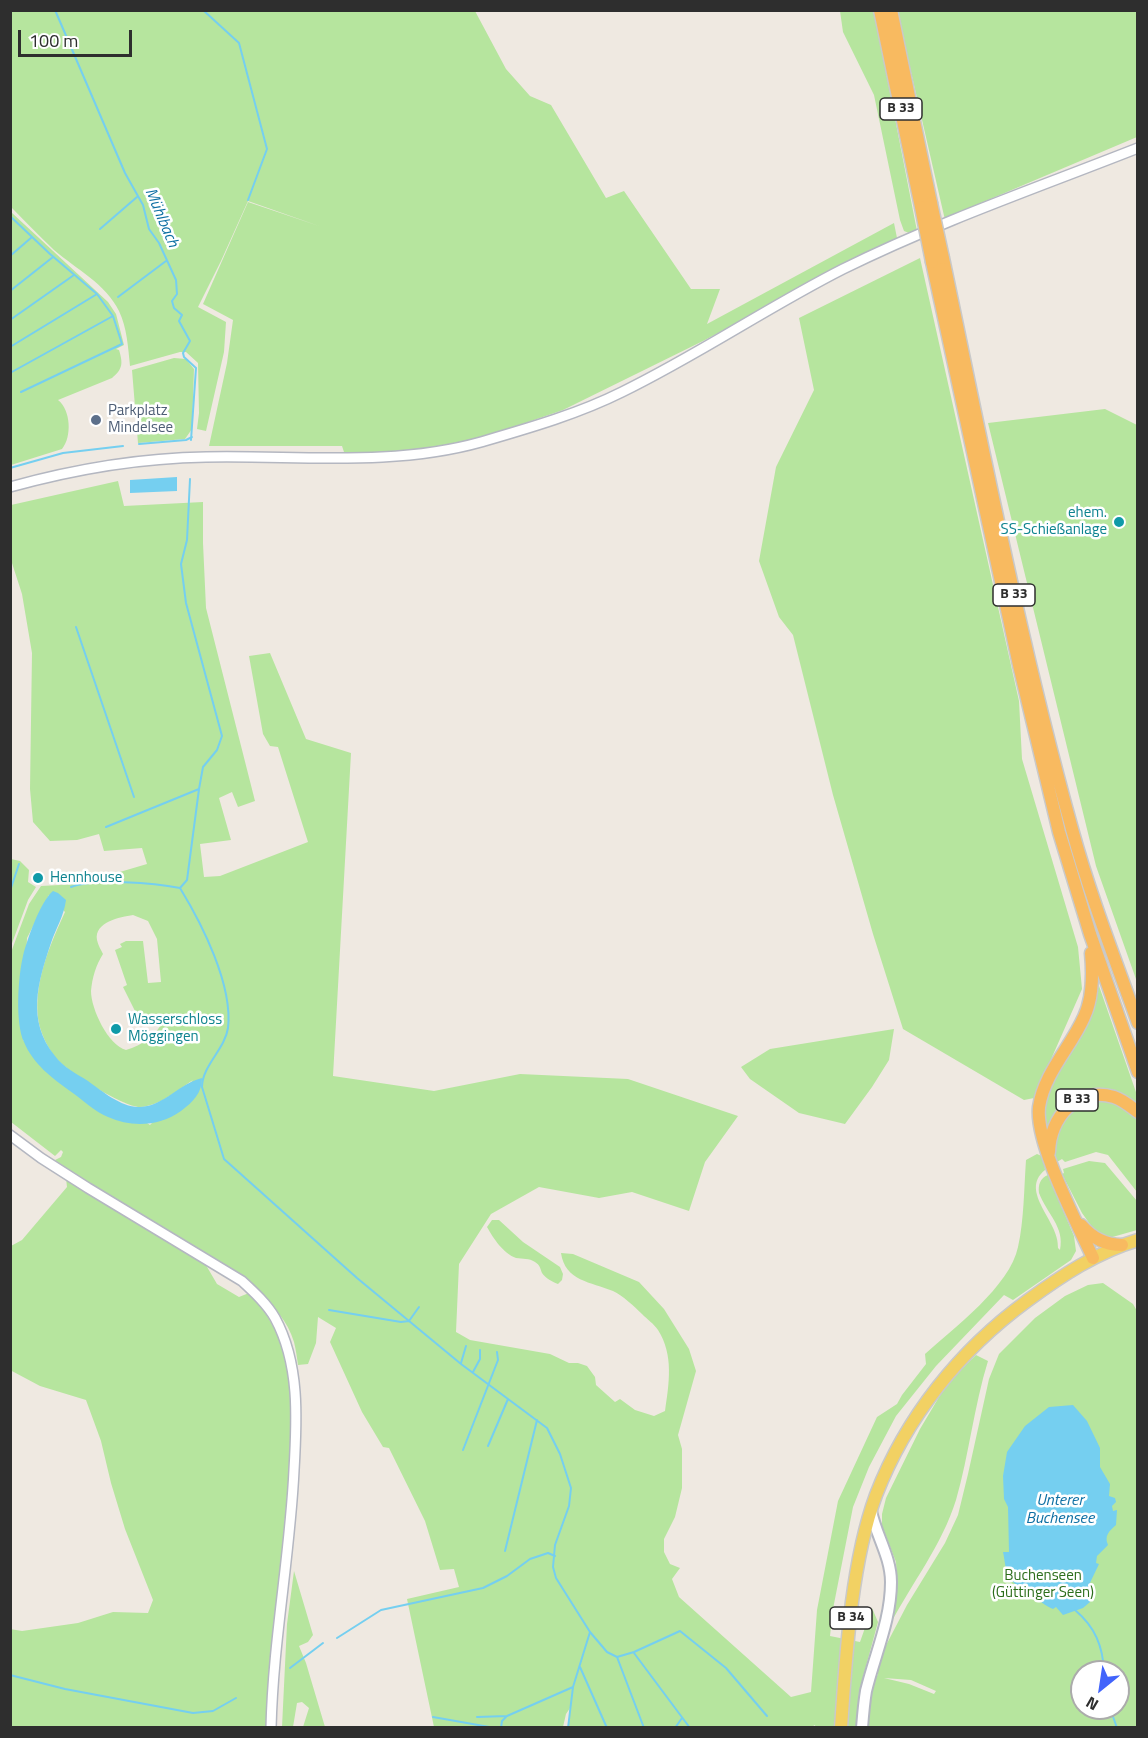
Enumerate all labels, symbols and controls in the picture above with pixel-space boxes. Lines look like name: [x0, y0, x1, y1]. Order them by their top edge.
scale bar: [21, 18, 135, 56]
text: 100 m: [29, 27, 78, 54]
road number: B 33: [880, 98, 922, 120]
water label: Mühlbach: [140, 186, 182, 250]
place label: Parkplatz Mindelsee: [108, 402, 173, 437]
marker: Parkplatz Mindelsee: [89, 413, 103, 427]
place label: ehem. SS-Schießanlage: [1001, 504, 1107, 539]
marker: ehem. SS-Schießanlage: [1112, 515, 1126, 529]
road number: B 33: [993, 584, 1035, 606]
place label: Hennhouse: [50, 869, 122, 887]
marker: Hennhouse: [31, 871, 45, 885]
place label: Wasserschloss Möggingen: [128, 1011, 222, 1046]
marker: Wasserschloss Möggingen: [109, 1022, 123, 1036]
road number: B 33: [1056, 1089, 1098, 1111]
water label: Unterer Buchensee: [1026, 1491, 1094, 1529]
park label: Buchenseen (Güttinger Seen): [992, 1567, 1094, 1602]
road number: B 34: [830, 1607, 872, 1629]
north arrow: [1070, 1660, 1130, 1720]
text: N: [1081, 1691, 1103, 1717]

